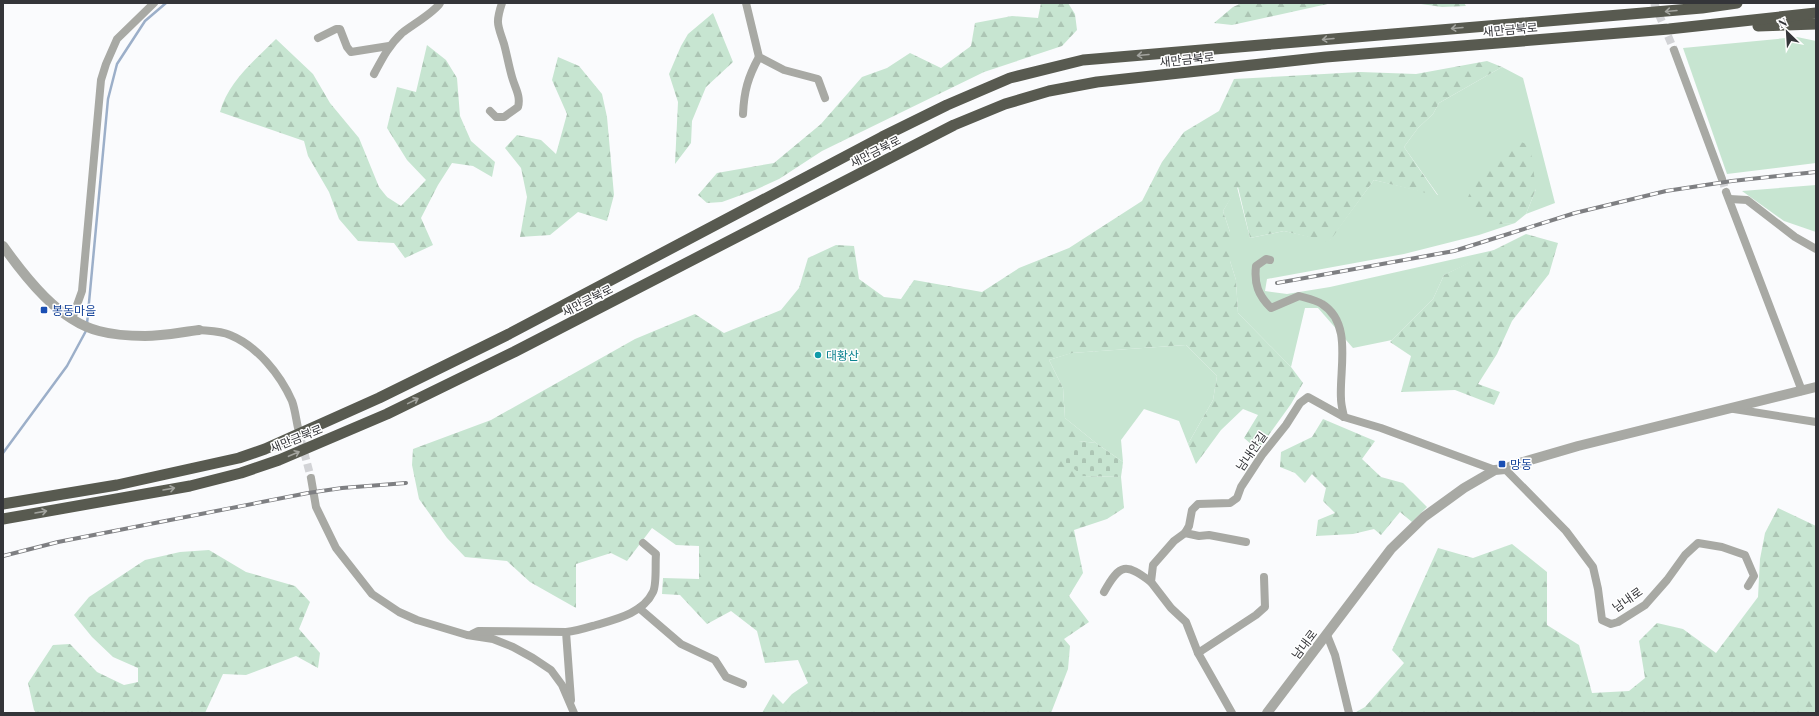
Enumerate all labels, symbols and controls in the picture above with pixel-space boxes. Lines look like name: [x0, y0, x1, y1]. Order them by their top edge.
one-way arrow: [1665, 7, 1678, 14]
north arrow: [1767, 12, 1807, 52]
text: N: [1776, 14, 1789, 31]
street label: 새만금북로: [1482, 19, 1538, 39]
one-way arrow: [1451, 25, 1464, 32]
one-way arrow: [1322, 35, 1335, 42]
street label: 새만금북로: [1159, 48, 1215, 70]
one-way arrow: [1137, 51, 1150, 58]
street label: 새만금북로: [847, 131, 903, 171]
street label: 새만금북로: [559, 280, 615, 320]
place label: 봉동마을: [52, 302, 96, 318]
marker: 봉동마을: [39, 305, 49, 315]
place label: 대황산: [826, 347, 859, 363]
marker: 대황산: [813, 350, 823, 360]
one-way arrow: [407, 397, 419, 405]
street label: 새만금북로: [267, 420, 325, 456]
street label: 남내안길: [1232, 428, 1270, 474]
one-way arrow: [288, 449, 300, 457]
place label: 망동: [1510, 456, 1532, 472]
marker: 망동: [1497, 459, 1507, 469]
one-way arrow: [162, 485, 175, 493]
one-way arrow: [35, 508, 48, 516]
street label: 남내로: [1609, 583, 1645, 615]
street label: 남내로: [1288, 626, 1320, 662]

